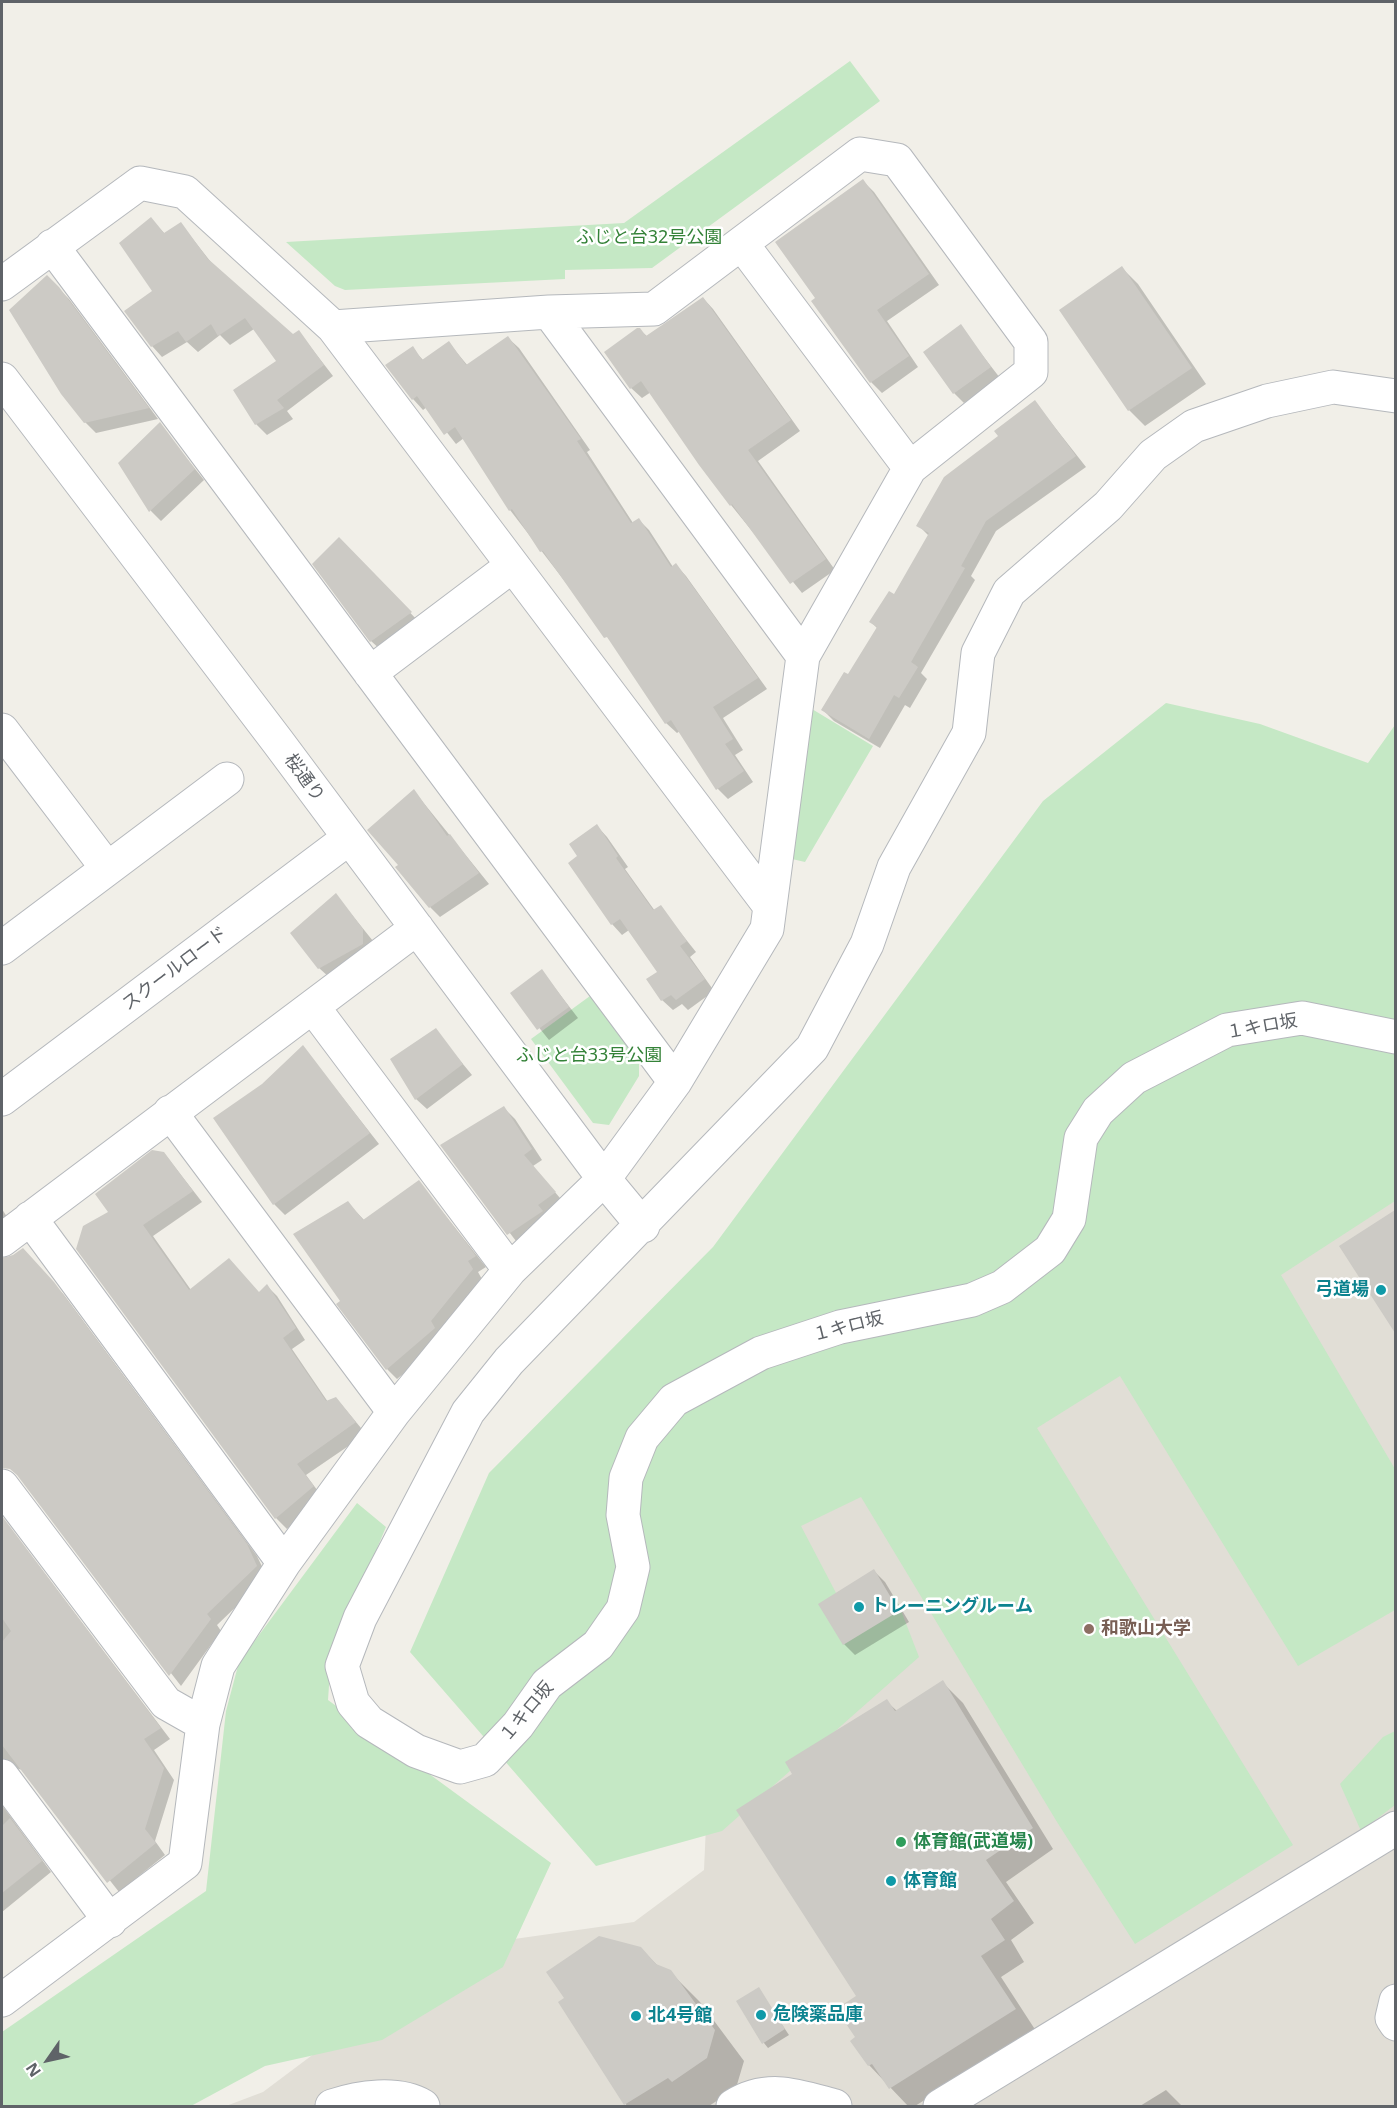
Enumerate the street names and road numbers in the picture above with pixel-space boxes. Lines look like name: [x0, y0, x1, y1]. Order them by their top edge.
street label: 桜通り: [279, 750, 329, 806]
street label: スクールロード: [118, 922, 232, 1016]
street label: １キロ坂: [1225, 1010, 1299, 1044]
street label: １キロ坂: [810, 1308, 886, 1346]
street label: １キロ坂: [496, 1677, 558, 1747]

